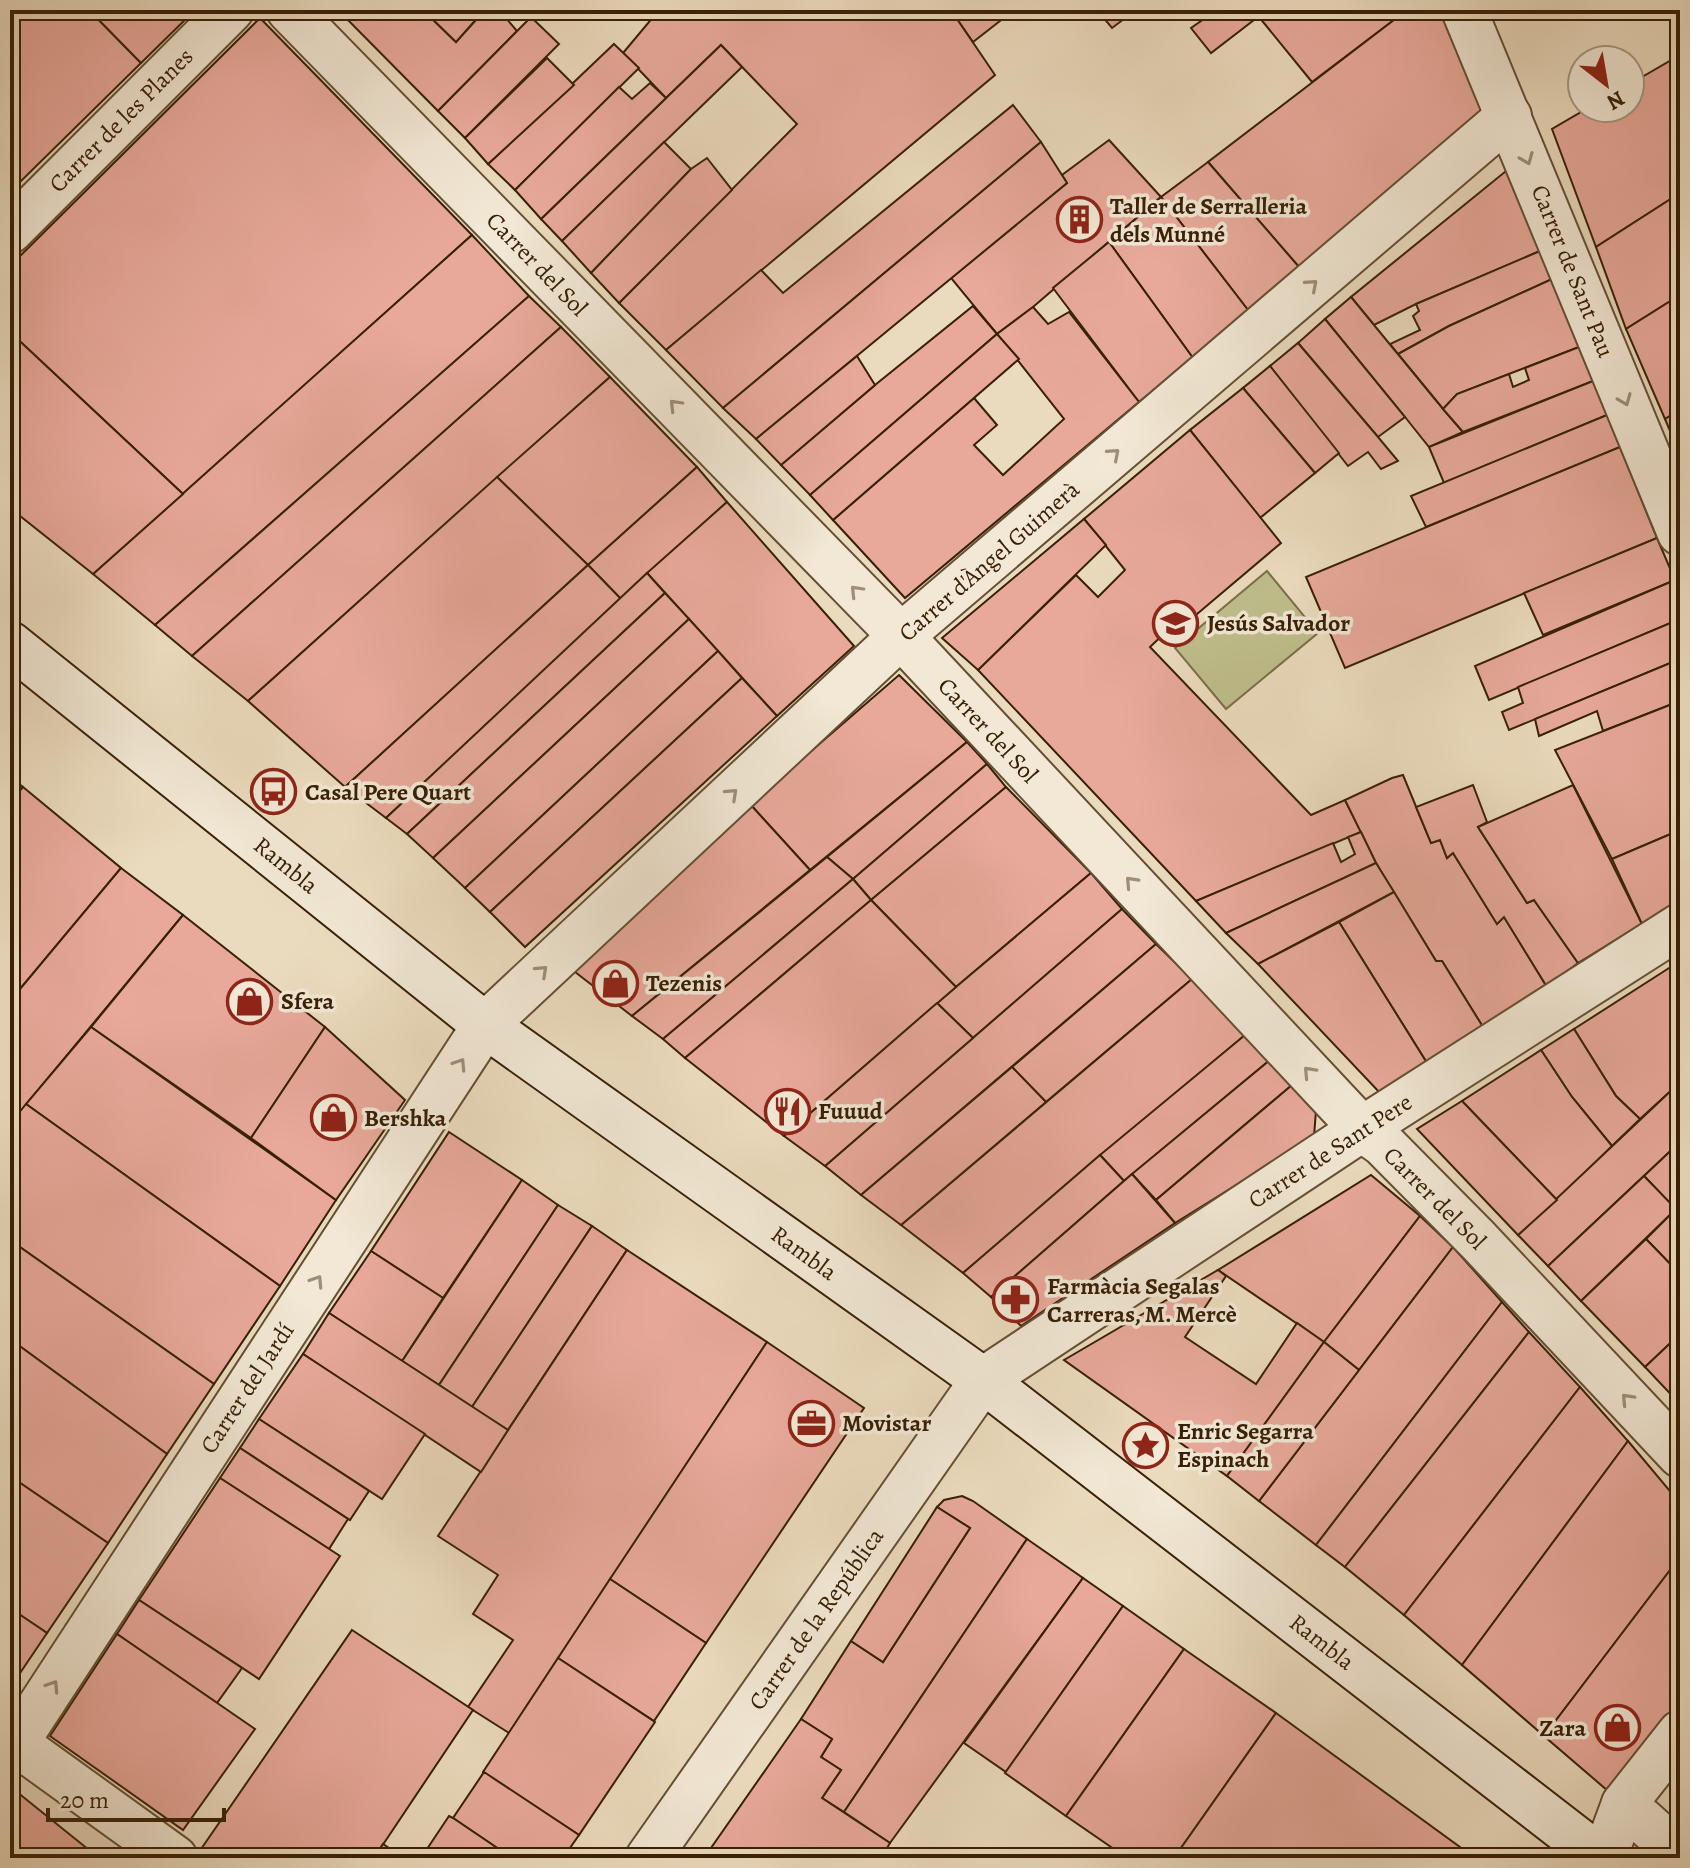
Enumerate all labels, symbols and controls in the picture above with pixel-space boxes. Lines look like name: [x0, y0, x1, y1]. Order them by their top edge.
street label: Carrer de les Planes: [42, 41, 200, 199]
north arrow: [1566, 44, 1646, 124]
text: N: [1601, 83, 1630, 117]
one-way arrow: [1517, 151, 1534, 165]
street label: Carrer de Sant Pau: [1524, 180, 1622, 362]
place label: Taller de Serralleria dels Munné: [1110, 190, 1308, 250]
building icon: Taller de Serralleria dels Munné: [1055, 196, 1103, 244]
street label: Carrer del Sol: [479, 205, 595, 323]
one-way arrow: [1303, 280, 1317, 295]
one-way arrow: [1616, 392, 1632, 406]
one-way arrow: [670, 400, 684, 414]
one-way arrow: [1105, 449, 1120, 463]
street label: Carrer d'Àngel Guimerà: [892, 473, 1087, 649]
one-way arrow: [851, 586, 865, 601]
school or university icon: Jesús Salvador: [1152, 599, 1200, 647]
place label: Jesús Salvador: [1207, 607, 1350, 639]
street label: Carrer del Sol: [931, 670, 1045, 790]
bus stop icon: Casal Pere Quart: [250, 768, 298, 816]
place label: Casal Pere Quart: [305, 776, 471, 808]
one-way arrow: [723, 788, 737, 803]
street label: Rambla: [247, 829, 326, 901]
one-way arrow: [1126, 877, 1140, 891]
shop icon: Tezenis: [591, 959, 639, 1007]
one-way arrow: [533, 966, 547, 981]
place label: Tezenis: [646, 967, 722, 999]
shop icon: Sfera: [226, 977, 274, 1025]
place label: Sfera: [281, 985, 335, 1017]
one-way arrow: [450, 1058, 465, 1072]
one-way arrow: [1304, 1066, 1318, 1081]
street label: Carrer de Sant Pere: [1242, 1086, 1418, 1216]
restaurant icon: Fuuud: [763, 1087, 811, 1135]
shop icon: Bershka: [309, 1094, 357, 1142]
place label: Fuuud: [818, 1095, 883, 1127]
place label: Bershka: [364, 1102, 447, 1134]
street label: Carrer del Sol: [1377, 1140, 1494, 1257]
street label: Rambla: [764, 1218, 844, 1288]
place label: Farmàcia Segalas Carreras, M. Mercè: [1047, 1270, 1237, 1330]
one-way arrow: [308, 1276, 323, 1290]
pharmacy icon: Farmàcia Segalas Carreras, M. Mercè: [992, 1276, 1040, 1324]
street label: Carrer del Jardí: [193, 1316, 301, 1460]
one-way arrow: [1622, 1393, 1636, 1408]
office icon: Movistar: [787, 1399, 835, 1447]
place label: Movistar: [842, 1407, 931, 1439]
place label: Enric Segarra Espinach: [1177, 1415, 1314, 1475]
place icon: Enric Segarra Espinach: [1122, 1421, 1170, 1469]
street label: Carrer de la República: [741, 1521, 891, 1716]
street label: Rambla: [1283, 1606, 1362, 1678]
one-way arrow: [43, 1681, 58, 1695]
shop icon: Zara: [1593, 1704, 1641, 1752]
place label: Zara: [1539, 1712, 1586, 1744]
scale bar: [48, 1772, 224, 1822]
text: 20 m: [60, 1784, 109, 1816]

